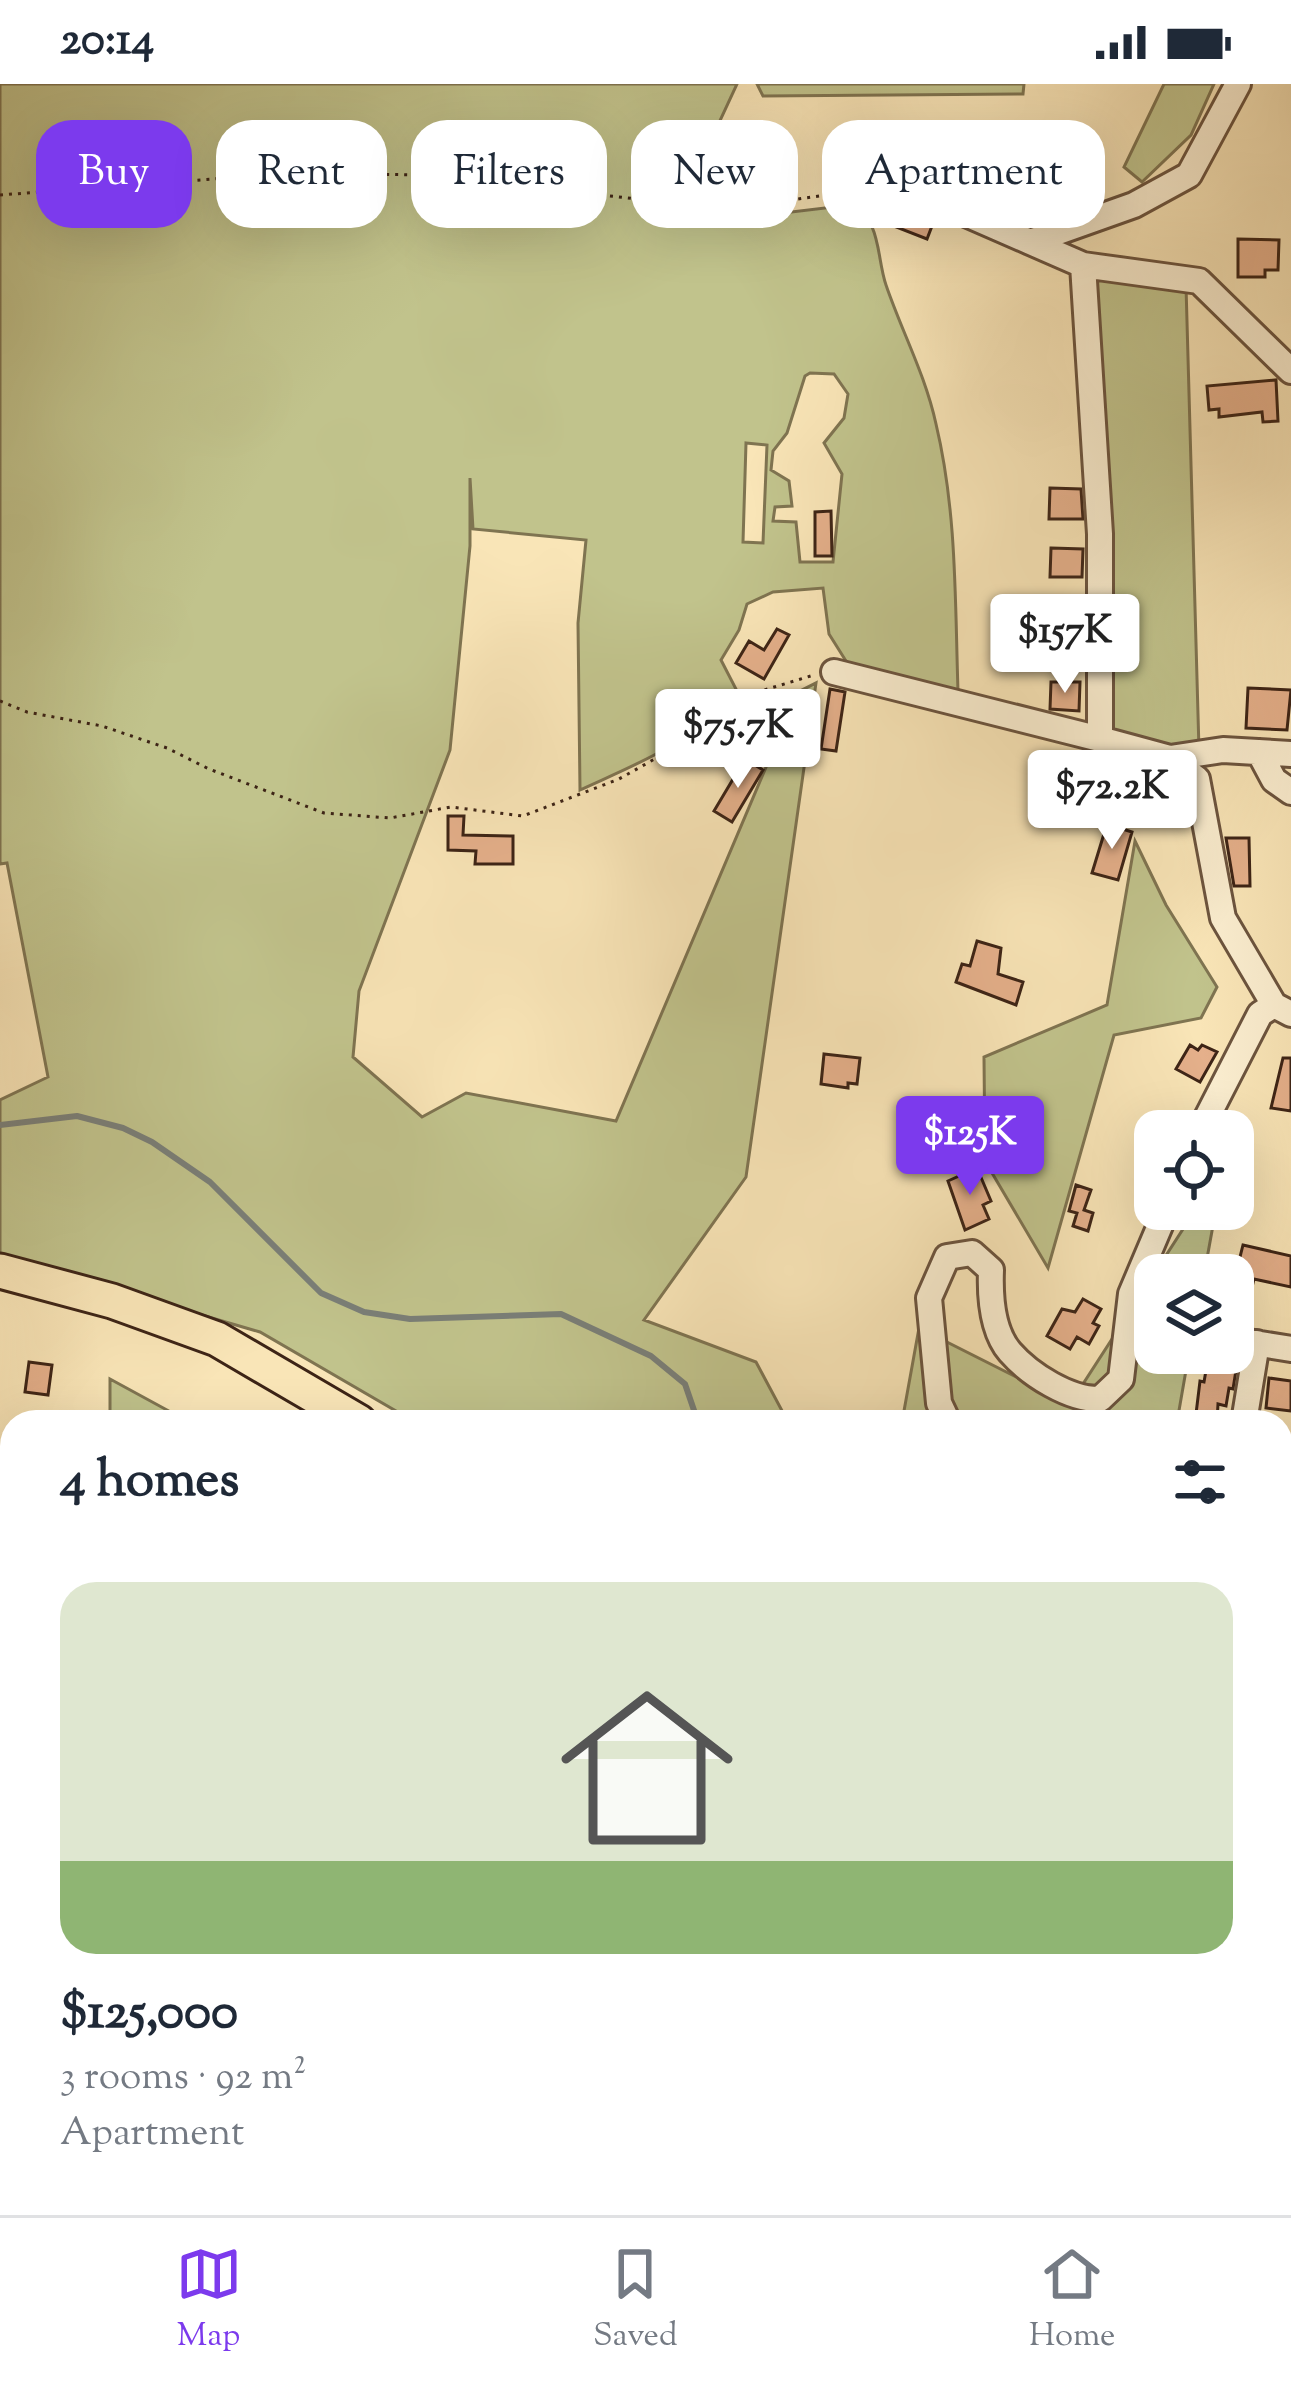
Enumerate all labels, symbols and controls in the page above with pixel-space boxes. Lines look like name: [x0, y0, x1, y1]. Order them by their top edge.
text: 20:14: [60, 10, 154, 75]
chip: Buy: [36, 120, 192, 228]
chip: Rent: [216, 120, 387, 228]
chip: Filters: [411, 120, 607, 228]
chip: New: [631, 120, 798, 228]
chip: Apartment: [822, 120, 1105, 228]
pin: $157K: [981, 594, 1149, 696]
text: $157K: [1017, 605, 1113, 661]
pin: $75.7K: [640, 689, 836, 791]
text: $75.7K: [682, 700, 794, 756]
pin: $72.2K: [1014, 750, 1210, 852]
text: $72.2K: [1055, 761, 1169, 817]
pin: $125K: [886, 1096, 1054, 1198]
text: $125K: [923, 1107, 1017, 1163]
map controls: [1134, 1110, 1254, 1374]
button: locate: [1134, 1110, 1254, 1230]
button: layers: [1134, 1254, 1254, 1374]
text: 4 homes: [60, 1446, 239, 1519]
icon: filters: [1167, 1449, 1233, 1515]
icon: home: [539, 1660, 755, 1876]
text: $125,000: [60, 1978, 238, 2051]
text: 3 rooms · 92 m²: [60, 2051, 306, 2107]
text: Apartment: [60, 2107, 244, 2163]
tab: Map: [176, 2241, 242, 2361]
tab: Saved: [593, 2241, 678, 2361]
tab: Home: [1029, 2241, 1115, 2361]

